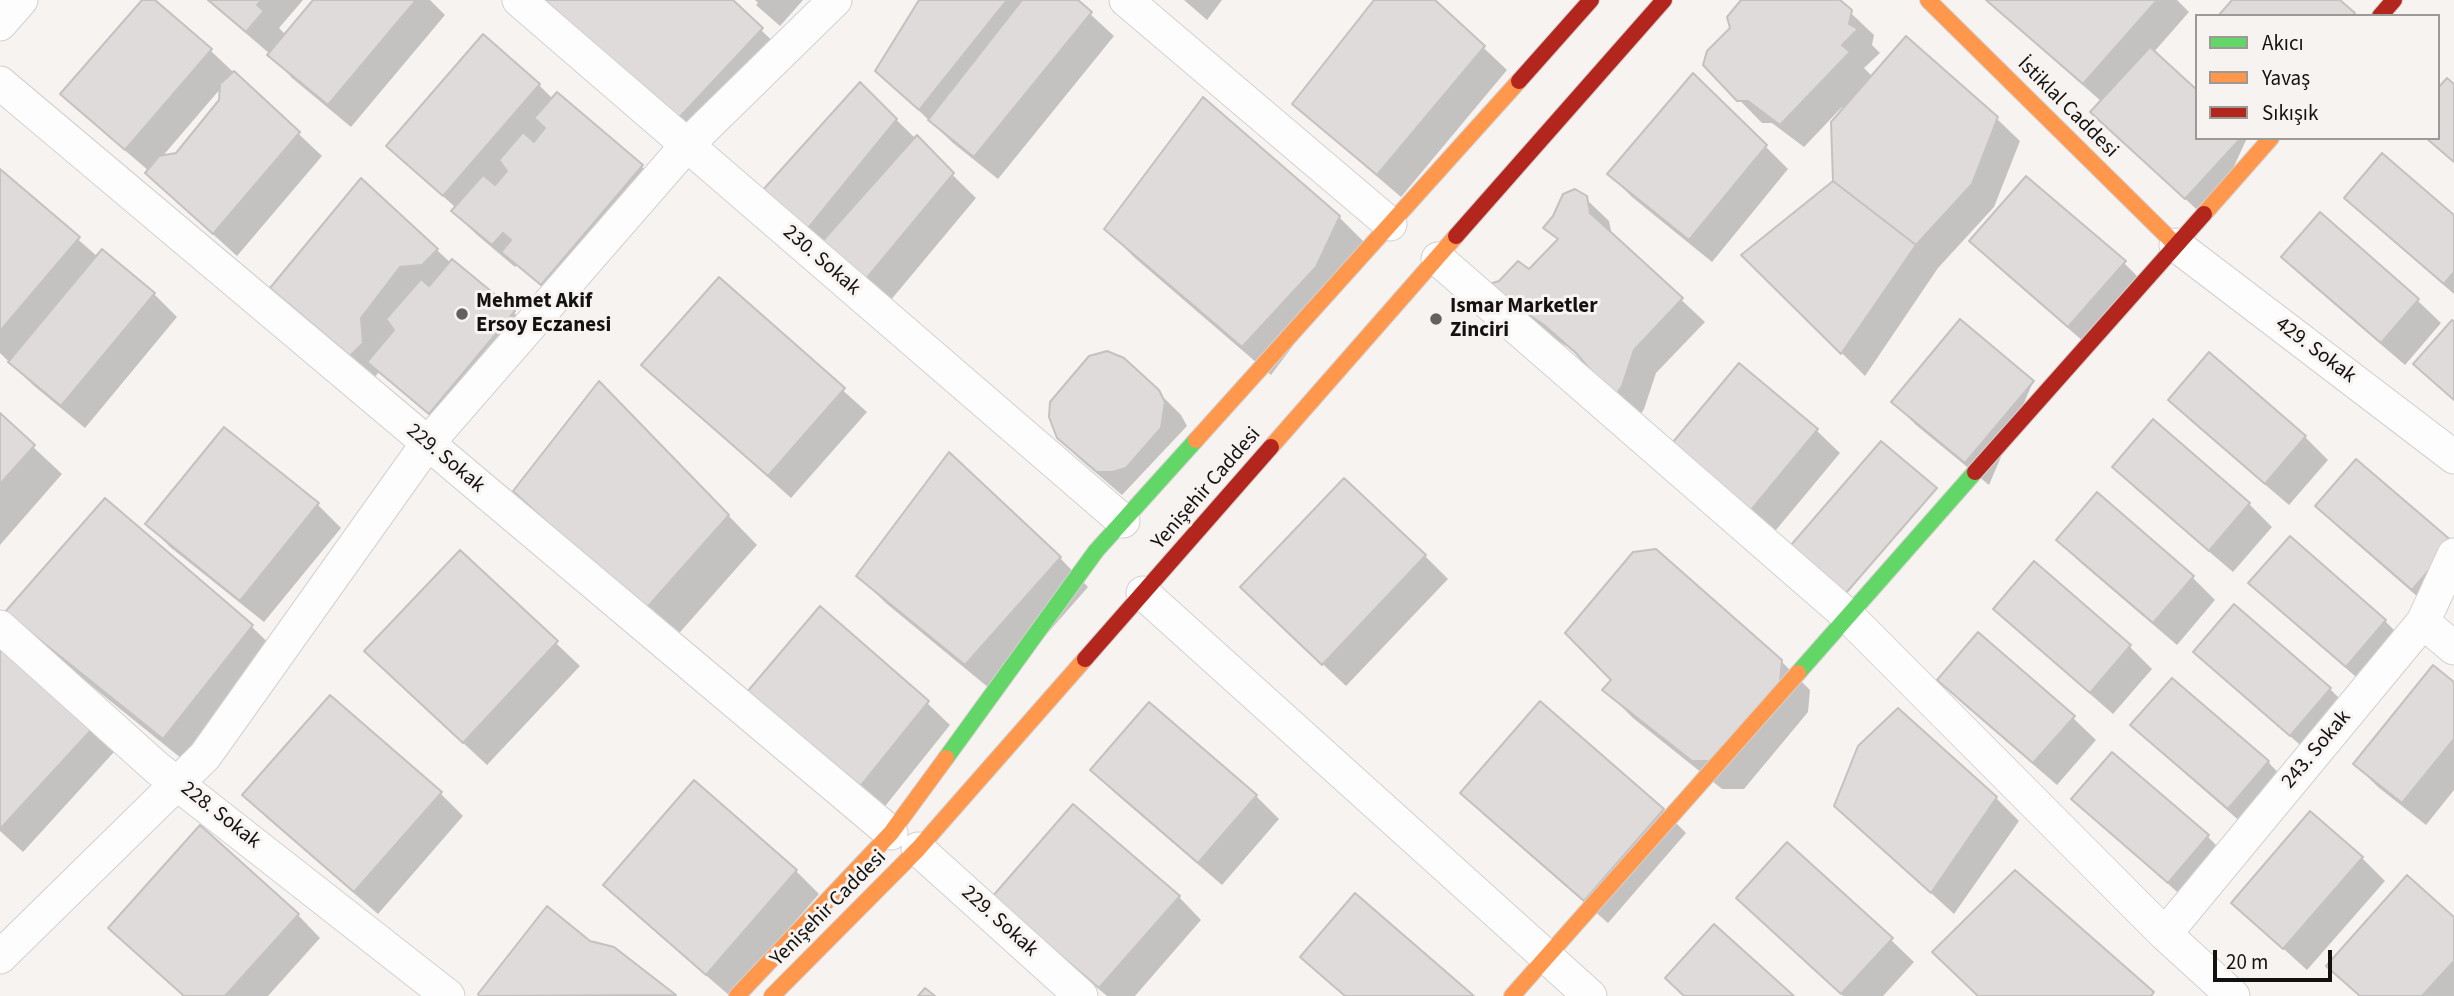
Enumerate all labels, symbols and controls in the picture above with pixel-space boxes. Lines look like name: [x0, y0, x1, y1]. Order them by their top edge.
legend: [2195, 14, 2440, 140]
text: Akıcı: [2262, 28, 2304, 58]
street label: İstiklal Caddesi: [2011, 52, 2123, 164]
text: Yavaş: [2262, 63, 2310, 93]
text: Sıkışık: [2262, 98, 2318, 128]
street label: 230. Sokak: [777, 220, 865, 302]
place label: Mehmet Akif Ersoy Eczanesi: [476, 289, 611, 339]
place label: Ismar Marketler Zinciri: [1450, 294, 1598, 344]
marker: Mehmet Akif Ersoy Eczanesi: [454, 306, 470, 322]
marker: Ismar Marketler Zinciri: [1428, 311, 1444, 327]
street label: 429. Sokak: [2270, 313, 2360, 389]
street label: 229. Sokak: [401, 419, 489, 499]
street label: Yenişehir Caddesi: [1147, 423, 1267, 555]
street label: 243. Sokak: [2277, 706, 2357, 794]
street label: 228. Sokak: [175, 777, 265, 855]
street label: Yenişehir Caddesi: [766, 846, 892, 972]
street label: 229. Sokak: [955, 881, 1043, 963]
scale bar: [2216, 936, 2335, 980]
text: 20 m: [2226, 947, 2268, 977]

